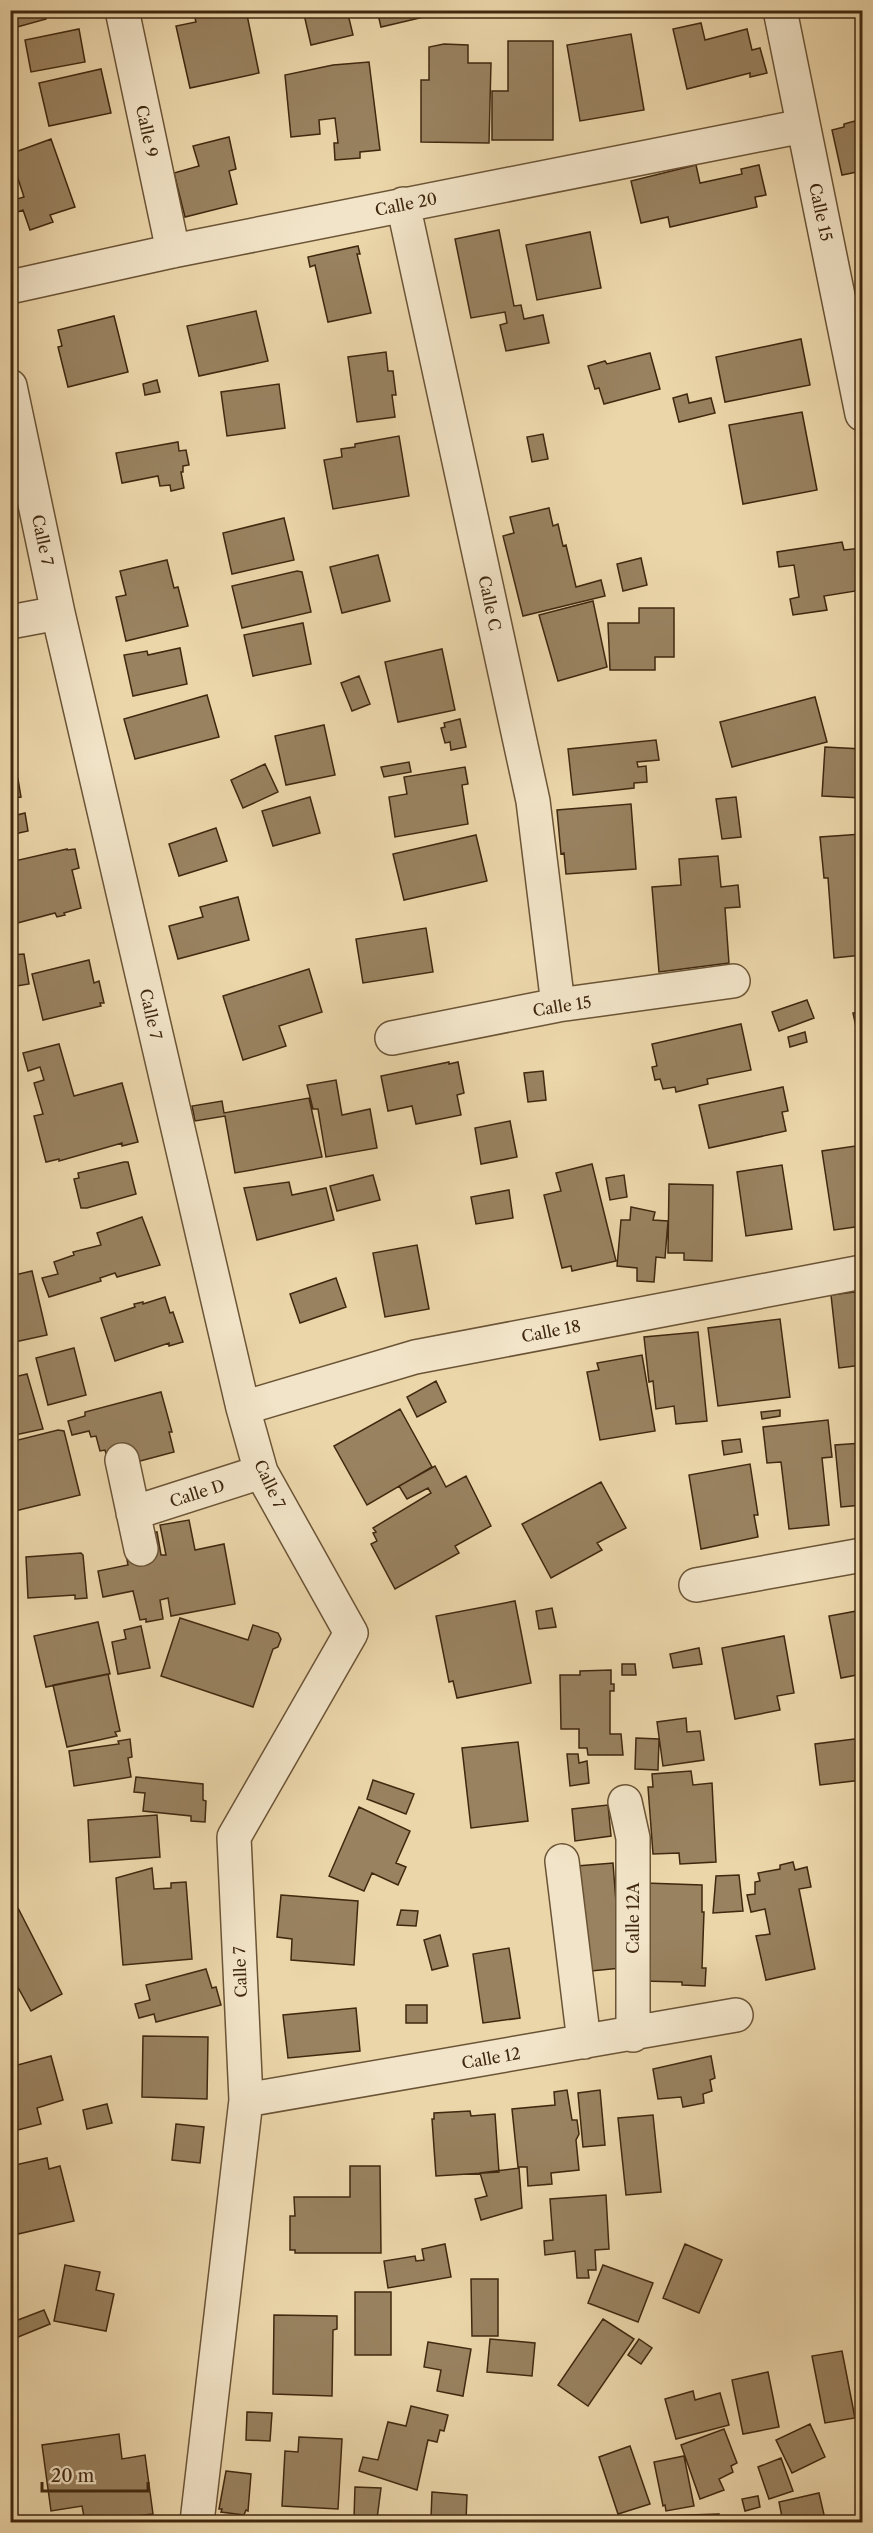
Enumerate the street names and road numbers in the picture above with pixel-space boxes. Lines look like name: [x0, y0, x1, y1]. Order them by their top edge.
street label: Calle 9: [132, 103, 162, 159]
street label: Calle 15: [805, 181, 837, 243]
street label: Calle 20: [373, 188, 439, 220]
street label: Calle 7: [28, 513, 58, 567]
street label: Calle C: [474, 574, 506, 632]
street label: Calle 7: [135, 987, 167, 1041]
street label: Calle 15: [531, 992, 593, 1020]
street label: Calle 18: [520, 1315, 582, 1347]
street label: Calle 7: [250, 1456, 290, 1512]
street label: Calle D: [167, 1475, 227, 1511]
street label: Calle 12A: [623, 1881, 643, 1954]
street label: Calle 7: [229, 1946, 251, 1998]
street label: Calle 12: [460, 2043, 522, 2073]

